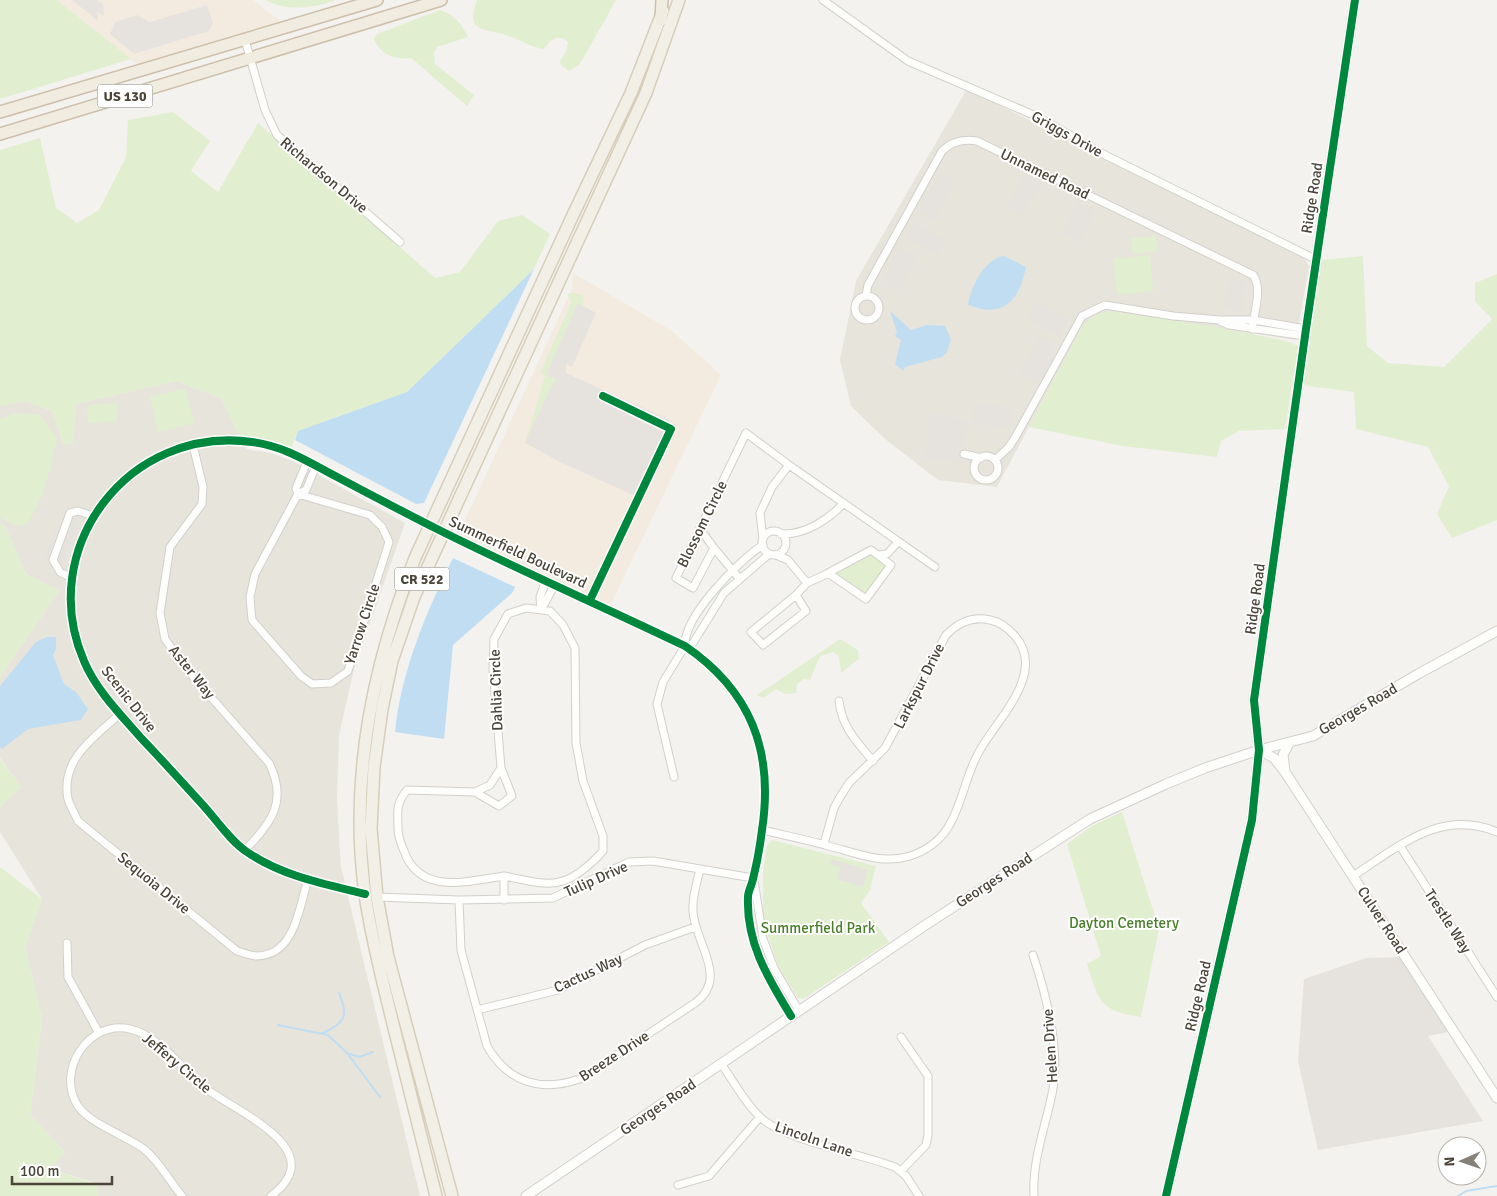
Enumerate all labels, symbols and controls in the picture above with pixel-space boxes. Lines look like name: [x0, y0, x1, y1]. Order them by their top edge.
road number: US 130: [98, 84, 152, 108]
street label: Griggs Drive: [1028, 107, 1106, 161]
street label: Richardson Drive: [277, 133, 371, 217]
street label: Unnamed Road: [998, 145, 1092, 203]
street label: Ridge Road: [1297, 161, 1327, 235]
street label: Blossom Circle: [673, 478, 731, 570]
street label: Summerfield Boulevard: [446, 512, 590, 592]
street label: Ridge Road: [1241, 562, 1269, 636]
road number: CR 522: [394, 568, 450, 590]
street label: Yarrow Circle: [340, 581, 384, 667]
street label: Larkspur Drive: [890, 640, 948, 732]
street label: Aster Way: [165, 642, 219, 702]
street label: Dahlia Circle: [486, 649, 506, 731]
street label: Scenic Drive: [98, 662, 160, 736]
street label: Georges Road: [1316, 679, 1401, 739]
street label: Sequoia Drive: [114, 848, 194, 918]
street label: Georges Road: [952, 849, 1036, 911]
street label: Tulip Drive: [561, 857, 631, 901]
street label: Culver Road: [1354, 883, 1410, 957]
street label: Trestle Way: [1421, 886, 1475, 956]
park label: Dayton Cemetery: [1069, 914, 1179, 932]
park label: Summerfield Park: [761, 919, 876, 937]
street label: Cactus Way: [551, 949, 625, 997]
street label: Ridge Road: [1181, 959, 1215, 1033]
street label: Helen Drive: [1038, 1008, 1062, 1084]
street label: Breeze Drive: [576, 1027, 652, 1085]
street label: Jeffery Circle: [139, 1029, 215, 1097]
street label: Georges Road: [617, 1075, 699, 1139]
street label: Lincoln Lane: [773, 1117, 855, 1161]
north arrow: [1437, 1136, 1487, 1186]
scale bar: [12, 1154, 112, 1186]
text: N: [1441, 1156, 1458, 1167]
text: 100 m: [20, 1162, 60, 1180]

